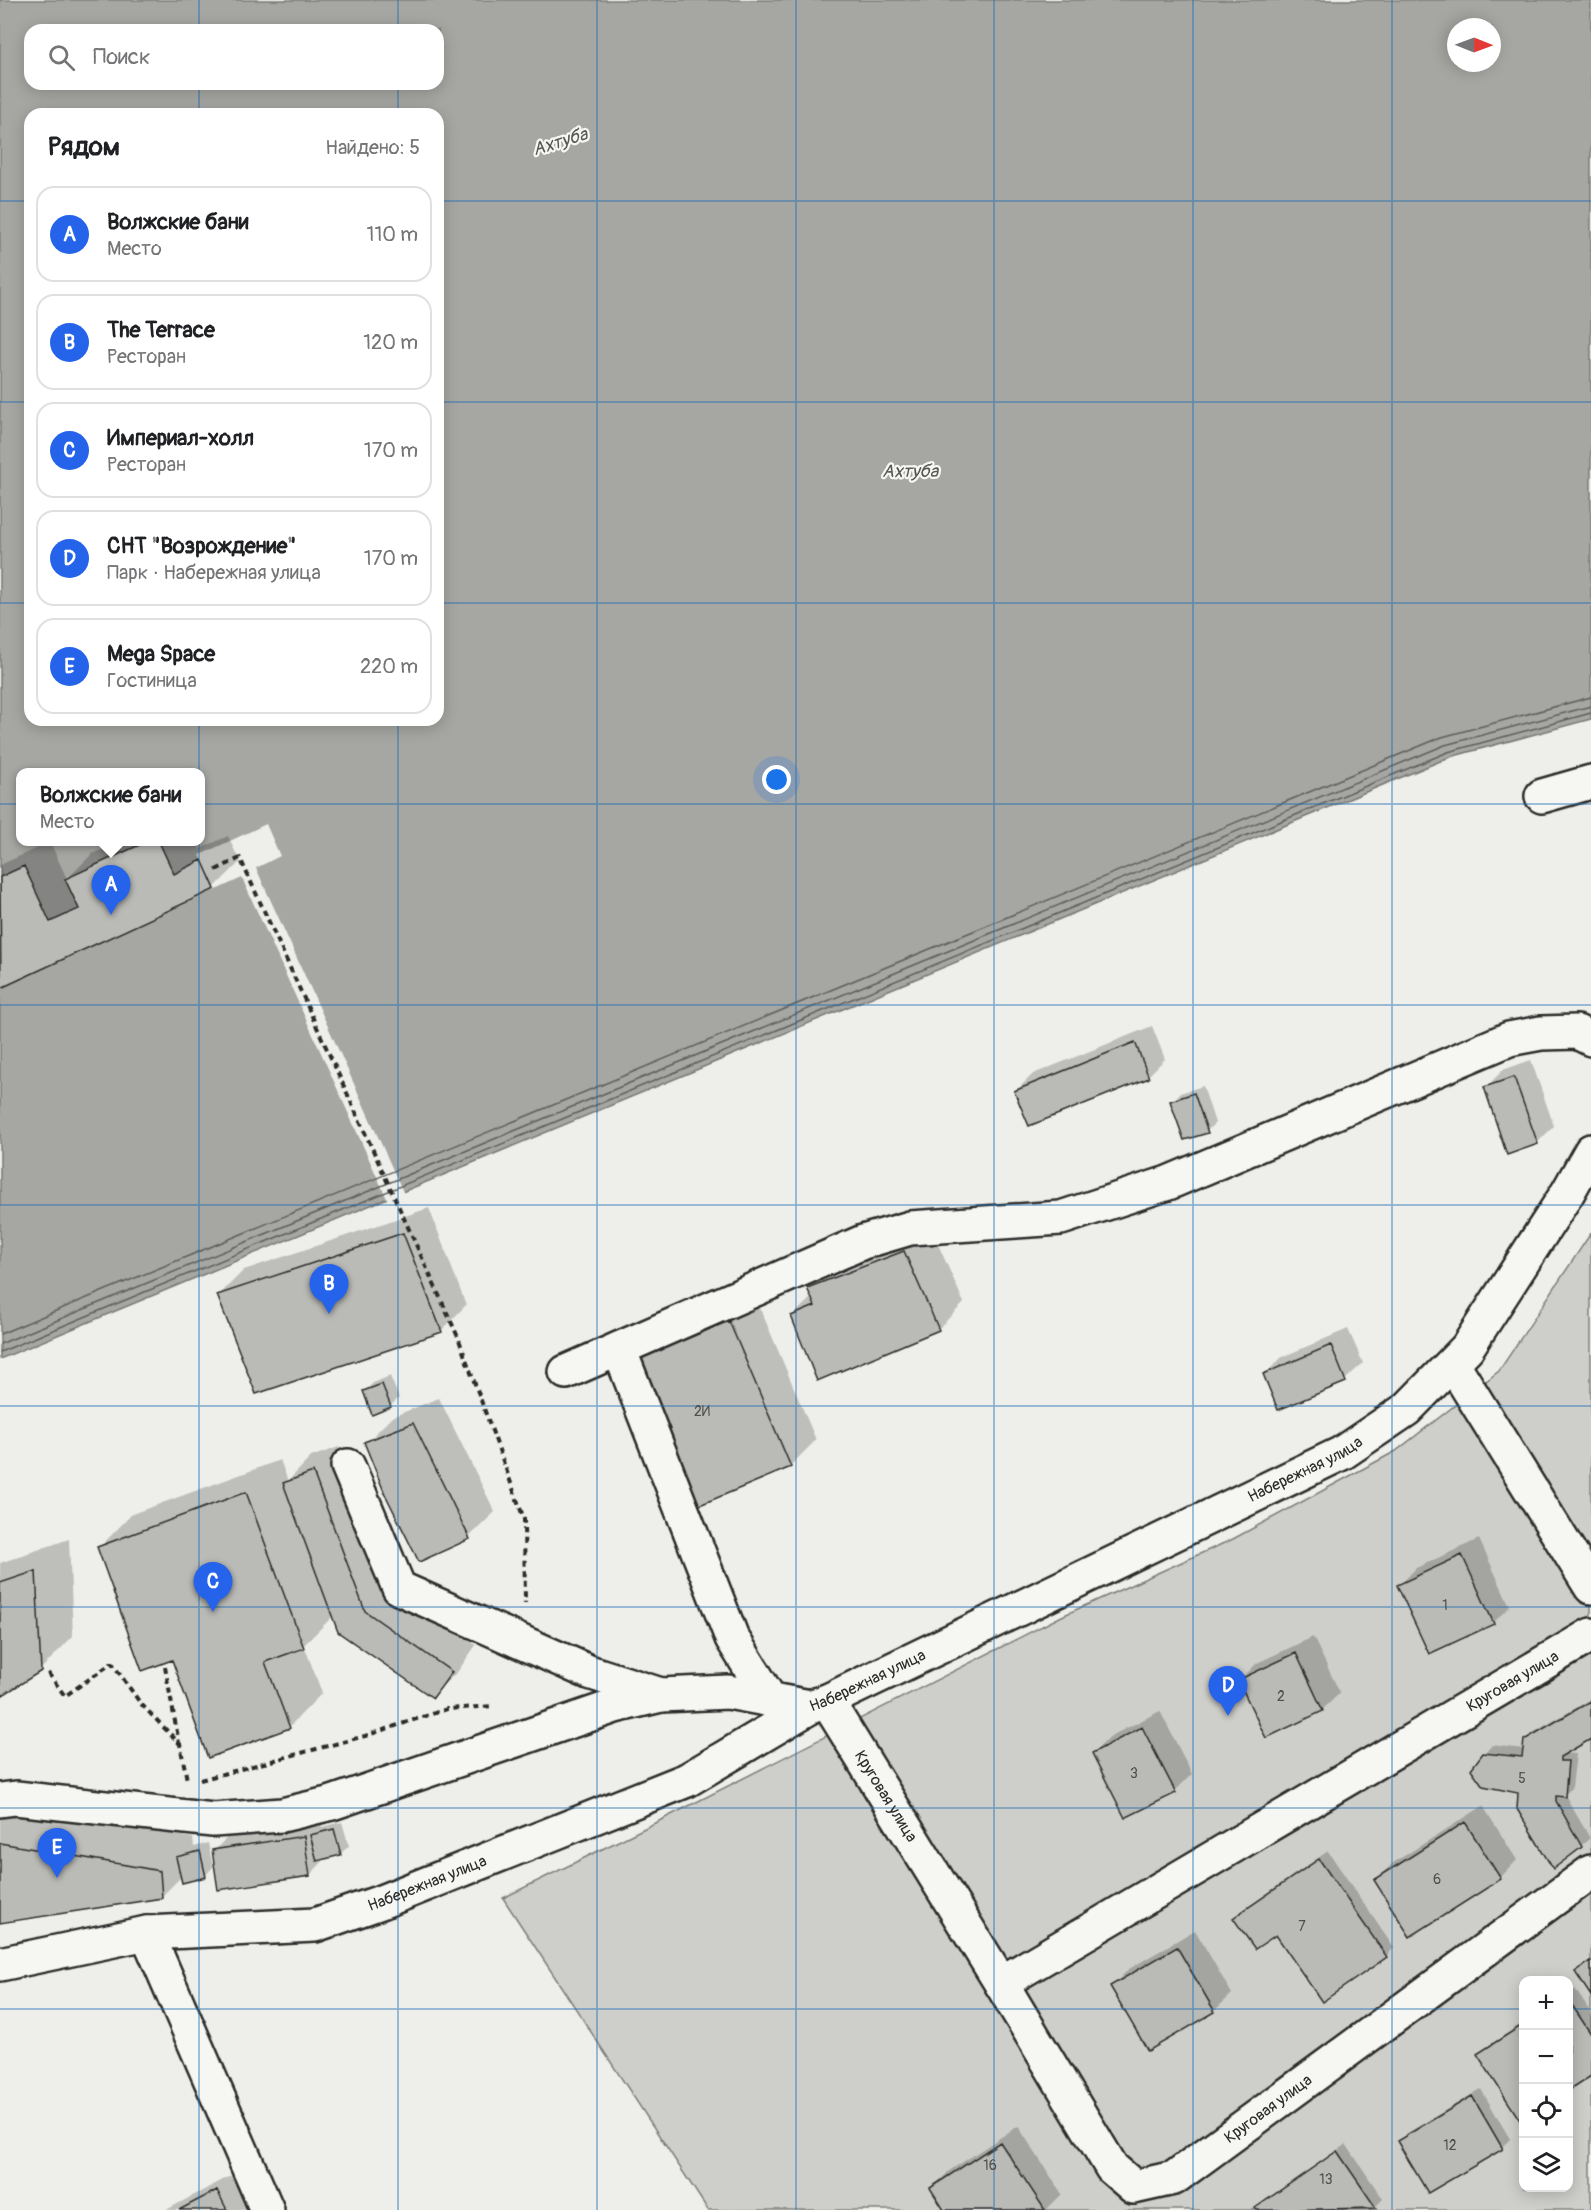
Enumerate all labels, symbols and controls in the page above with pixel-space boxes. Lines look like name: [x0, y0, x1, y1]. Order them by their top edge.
north arrow: [1447, 18, 1501, 72]
search box: [24, 24, 444, 90]
icon: search: [45, 41, 78, 74]
text: Поиск: [93, 43, 150, 71]
water label: Ахтуба: [530, 122, 592, 161]
text: Рядом: [48, 131, 120, 163]
text: Найдено: 5: [325, 135, 420, 160]
text: Волжские бани: [107, 208, 248, 236]
text: A: [63, 222, 76, 247]
text: 110 m: [367, 222, 418, 247]
text: Место: [107, 236, 162, 261]
text: The Terrace: [107, 316, 215, 344]
text: B: [64, 330, 75, 355]
text: 120 m: [363, 330, 418, 355]
text: Ресторан: [107, 344, 186, 369]
text: Империал-холл: [107, 424, 254, 452]
text: C: [63, 438, 76, 463]
text: 170 m: [364, 438, 418, 463]
text: Ресторан: [107, 452, 186, 477]
water label: Ахтуба: [882, 460, 940, 483]
text: СНТ "Возрождение": [107, 532, 296, 560]
text: D: [63, 546, 76, 571]
text: 170 m: [364, 546, 418, 571]
text: Парк · Набережная улица: [107, 560, 321, 585]
text: Mega Space: [107, 640, 215, 668]
text: E: [64, 654, 75, 679]
text: 220 m: [360, 654, 418, 679]
text: Гостиница: [107, 668, 197, 693]
your location: [762, 765, 791, 794]
popup: [16, 768, 205, 846]
text: Волжские бани: [40, 781, 181, 809]
text: Место: [40, 809, 95, 834]
pin: A: [92, 866, 130, 915]
pin: B: [310, 1264, 348, 1314]
house number: 2И: [694, 1403, 710, 1420]
street label: Набережная улица: [1244, 1432, 1366, 1507]
pin: C: [194, 1562, 232, 1612]
house number: 1: [1442, 1597, 1448, 1614]
street label: Набережная улица: [807, 1645, 929, 1716]
street label: Круговая улица: [1463, 1646, 1562, 1716]
pin: D: [1208, 1666, 1248, 1716]
house number: 2: [1277, 1688, 1285, 1705]
street label: Круговая улица: [850, 1747, 922, 1846]
house number: 3: [1130, 1765, 1138, 1782]
house number: 5: [1518, 1770, 1526, 1787]
pin: E: [38, 1828, 76, 1878]
street label: Набережная улица: [365, 1851, 489, 1916]
house number: 6: [1433, 1871, 1441, 1888]
house number: 7: [1298, 1918, 1306, 1935]
map controls: [1519, 1976, 1573, 2192]
button: +: [1519, 1976, 1573, 2030]
button: −: [1519, 2030, 1573, 2084]
street label: Круговая улица: [1220, 2070, 1316, 2148]
button: locate: [1519, 2084, 1573, 2138]
house number: 12: [1443, 2137, 1457, 2154]
button: layers: [1519, 2138, 1573, 2192]
house number: 16: [983, 2157, 997, 2174]
house number: 13: [1319, 2171, 1333, 2188]

